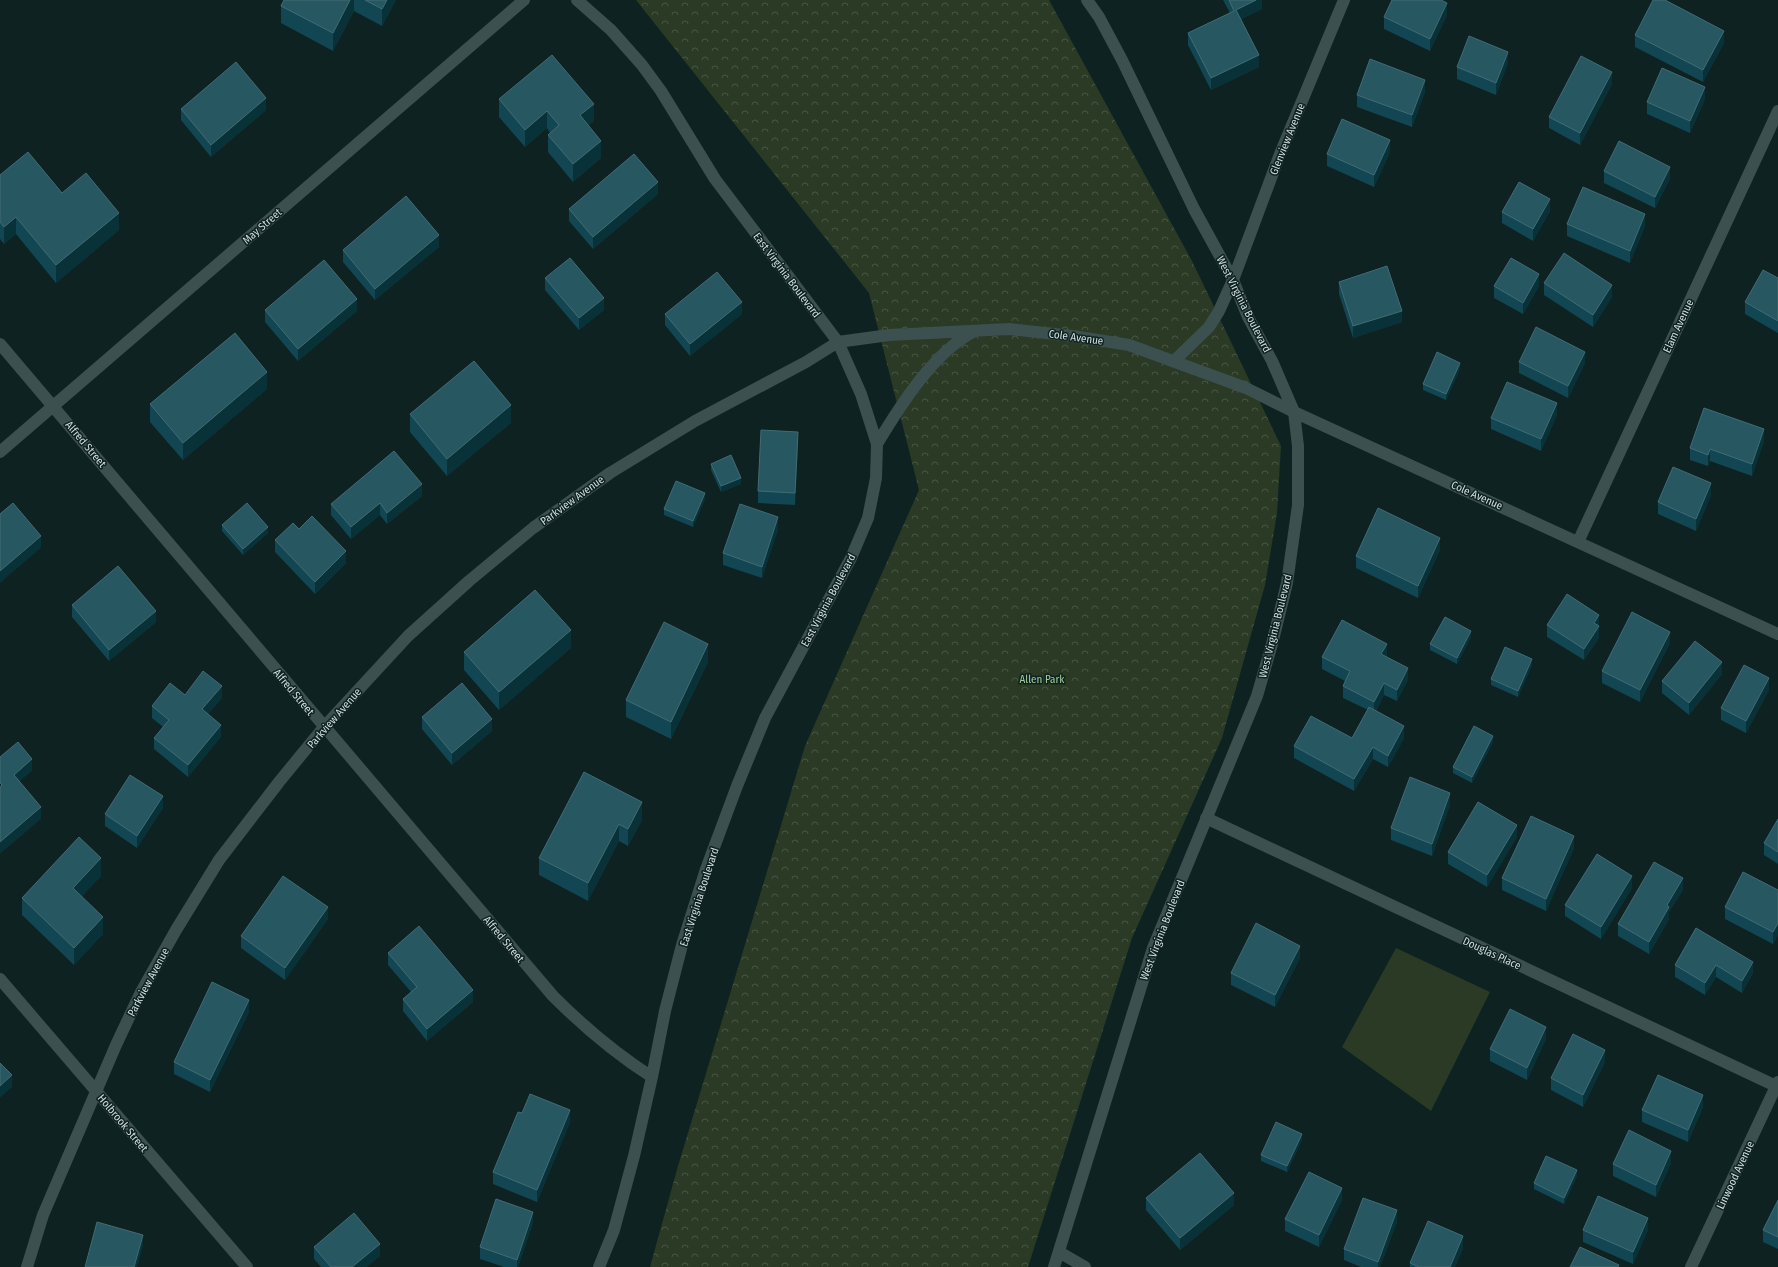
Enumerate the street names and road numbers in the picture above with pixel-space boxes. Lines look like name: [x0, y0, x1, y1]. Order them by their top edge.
street label: Glenview Avenue: [1267, 101, 1308, 177]
street label: May Street: [240, 206, 285, 247]
street label: East Virginia Boulevard: [750, 230, 823, 320]
street label: West Virginia Boulevard: [1214, 254, 1273, 355]
street label: Elam Avenue: [1660, 297, 1696, 355]
street label: Cole Avenue: [1048, 327, 1104, 348]
street label: Alfred Street: [62, 418, 109, 470]
street label: Parkview Avenue: [538, 473, 607, 528]
street label: Cole Avenue: [1449, 478, 1505, 513]
street label: East Virginia Boulevard: [798, 552, 858, 649]
street label: West Virginia Boulevard: [1256, 573, 1295, 679]
street label: Alfred Street: [270, 666, 317, 718]
street label: Parkview Avenue: [305, 686, 364, 751]
street label: East Virginia Boulevard: [677, 846, 722, 948]
street label: West Virginia Boulevard: [1137, 878, 1188, 982]
street label: Alfred Street: [480, 913, 527, 965]
street label: Douglas Place: [1461, 934, 1523, 973]
street label: Parkview Avenue: [125, 946, 172, 1019]
street label: Holbrook Street: [95, 1092, 151, 1155]
street label: Linwood Avenue: [1714, 1139, 1757, 1211]

